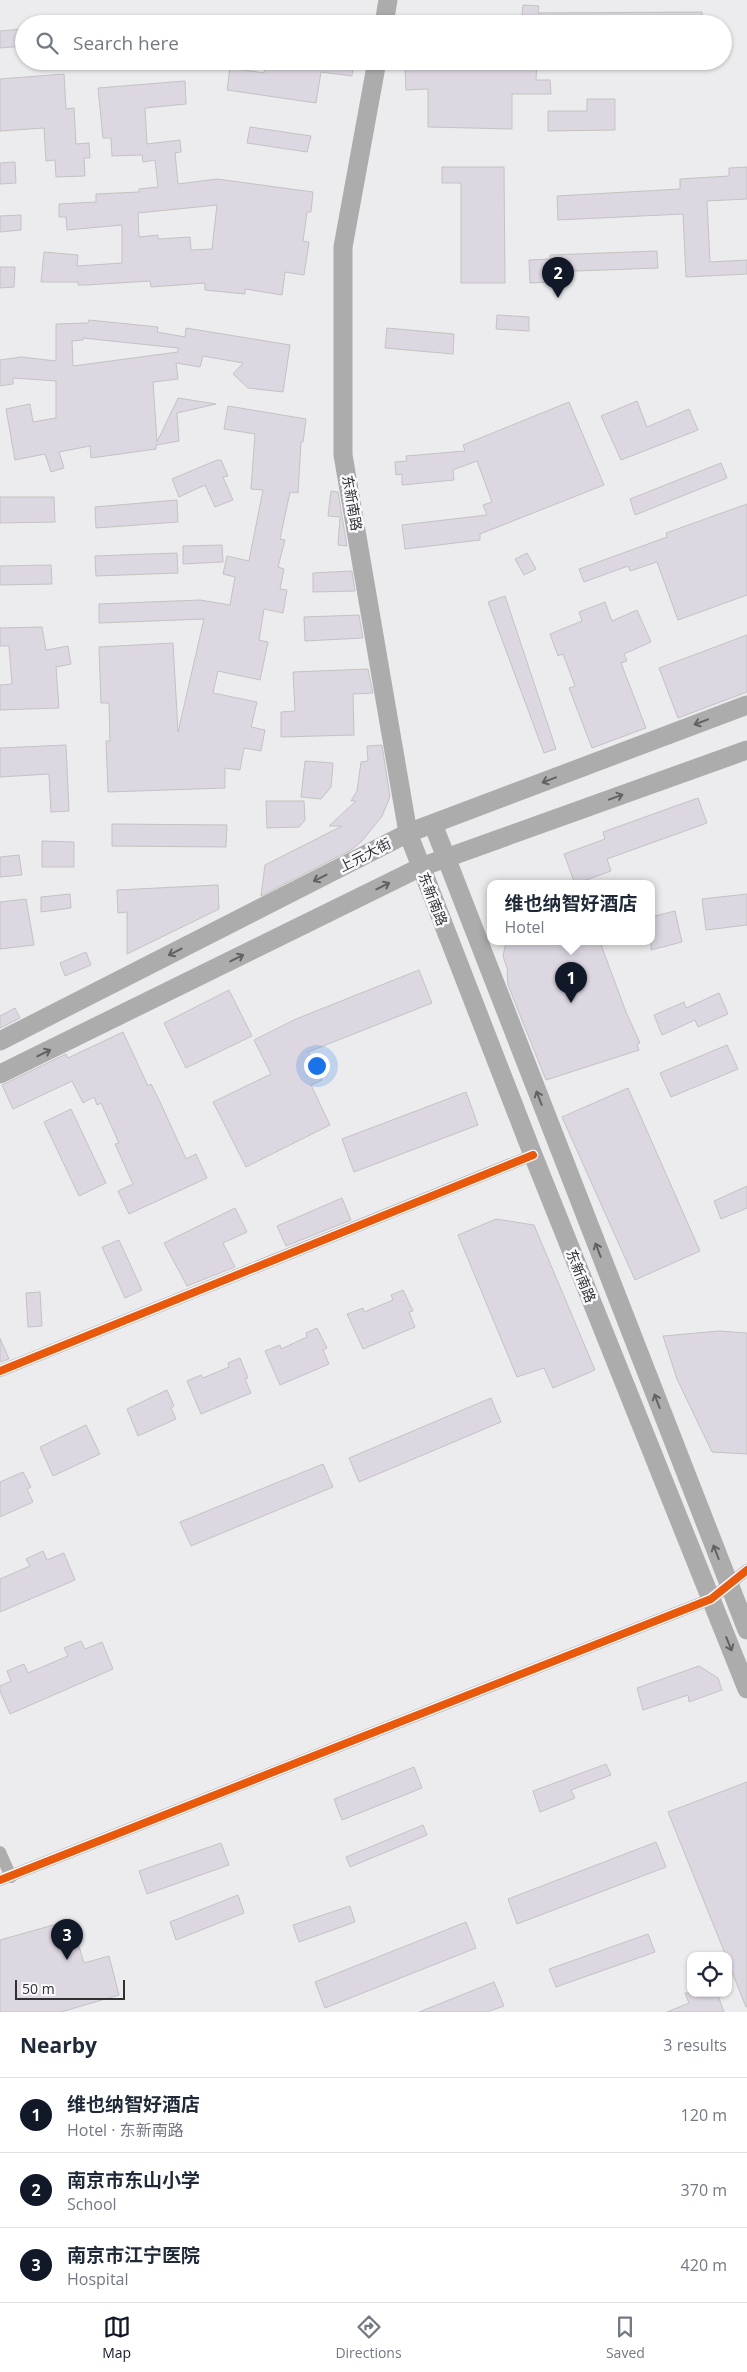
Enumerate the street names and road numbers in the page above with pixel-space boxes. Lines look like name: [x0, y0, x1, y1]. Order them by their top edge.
street label: 东新南路: [338, 474, 367, 532]
street label: 上元大街: [336, 833, 394, 876]
street label: 东新南路: [415, 869, 452, 928]
street label: 东新南路: [562, 1246, 601, 1305]

